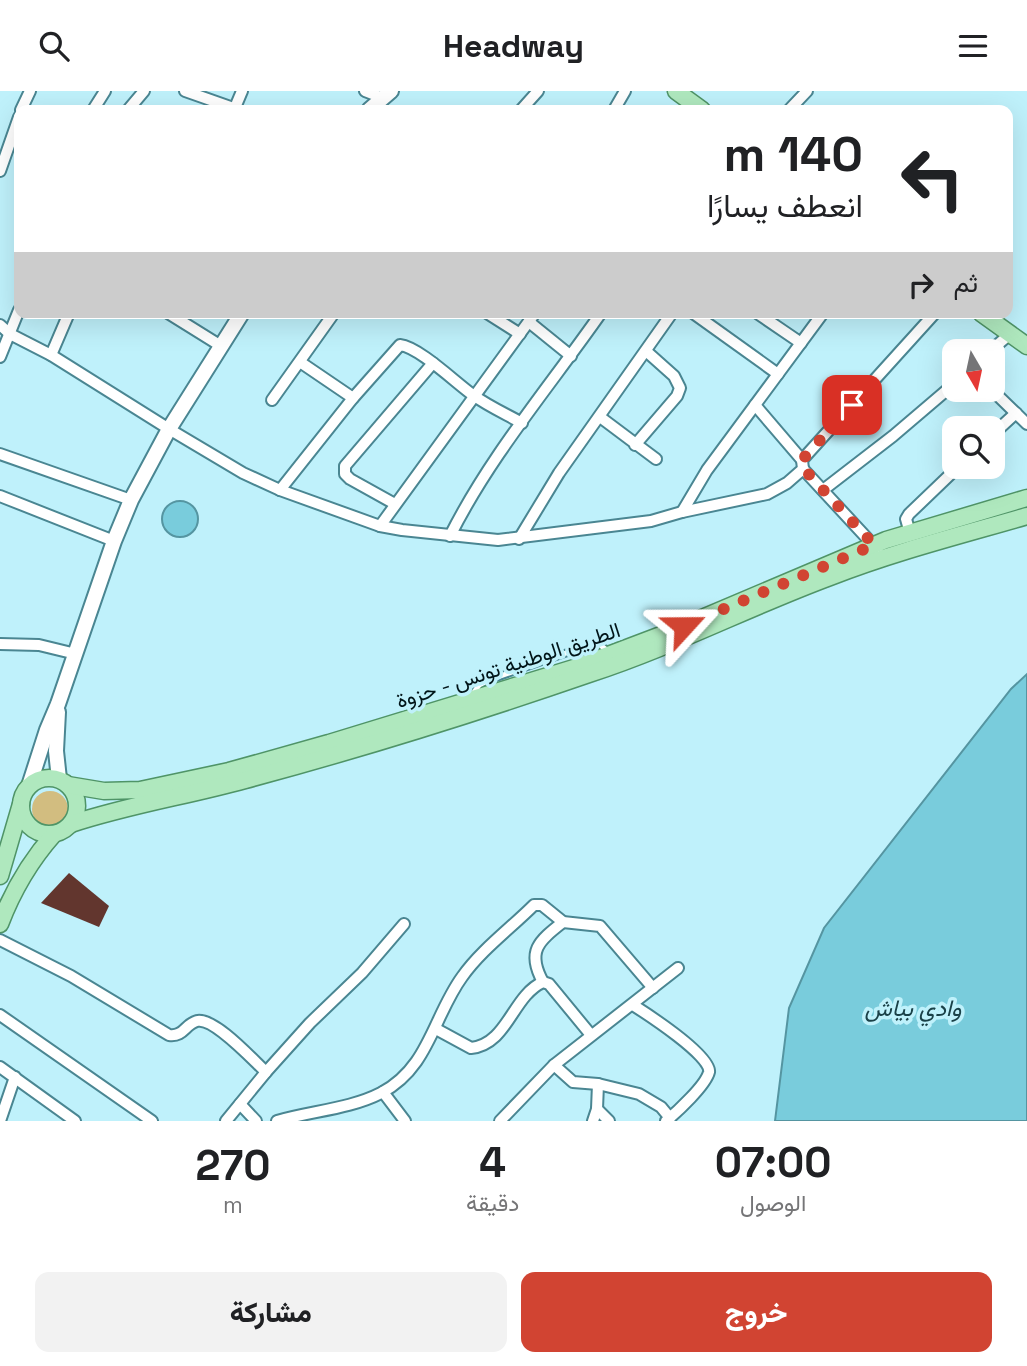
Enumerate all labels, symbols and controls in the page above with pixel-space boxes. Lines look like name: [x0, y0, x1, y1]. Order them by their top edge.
text: Headway: [443, 26, 584, 66]
icon: search: [35, 27, 73, 65]
icon: menu: [954, 27, 992, 65]
text: 140 m: [724, 123, 863, 185]
icon: left: [887, 133, 978, 224]
text: انعطف يسارًا: [707, 186, 863, 226]
icon: right: [902, 266, 940, 304]
text: ثم: [954, 266, 978, 300]
north arrow: [942, 339, 1004, 403]
map controls: [942, 339, 1005, 479]
pin: [822, 375, 882, 435]
icon: arrive: [833, 386, 871, 424]
button: search: [942, 416, 1005, 479]
position arrow: [647, 589, 721, 663]
street label: الطريق الوطنية تونس - حزوة: [392, 616, 624, 714]
water label: وادي بياش: [864, 993, 962, 1027]
text: 4: [479, 1136, 506, 1189]
text: 07:00: [715, 1136, 831, 1189]
text: 270: [196, 1139, 270, 1192]
text: دقيقة: [466, 1188, 519, 1218]
text: الوصول: [740, 1188, 806, 1218]
text: m: [223, 1190, 243, 1220]
button: مشاركة: [35, 1272, 507, 1352]
button: خروج: [521, 1272, 992, 1352]

